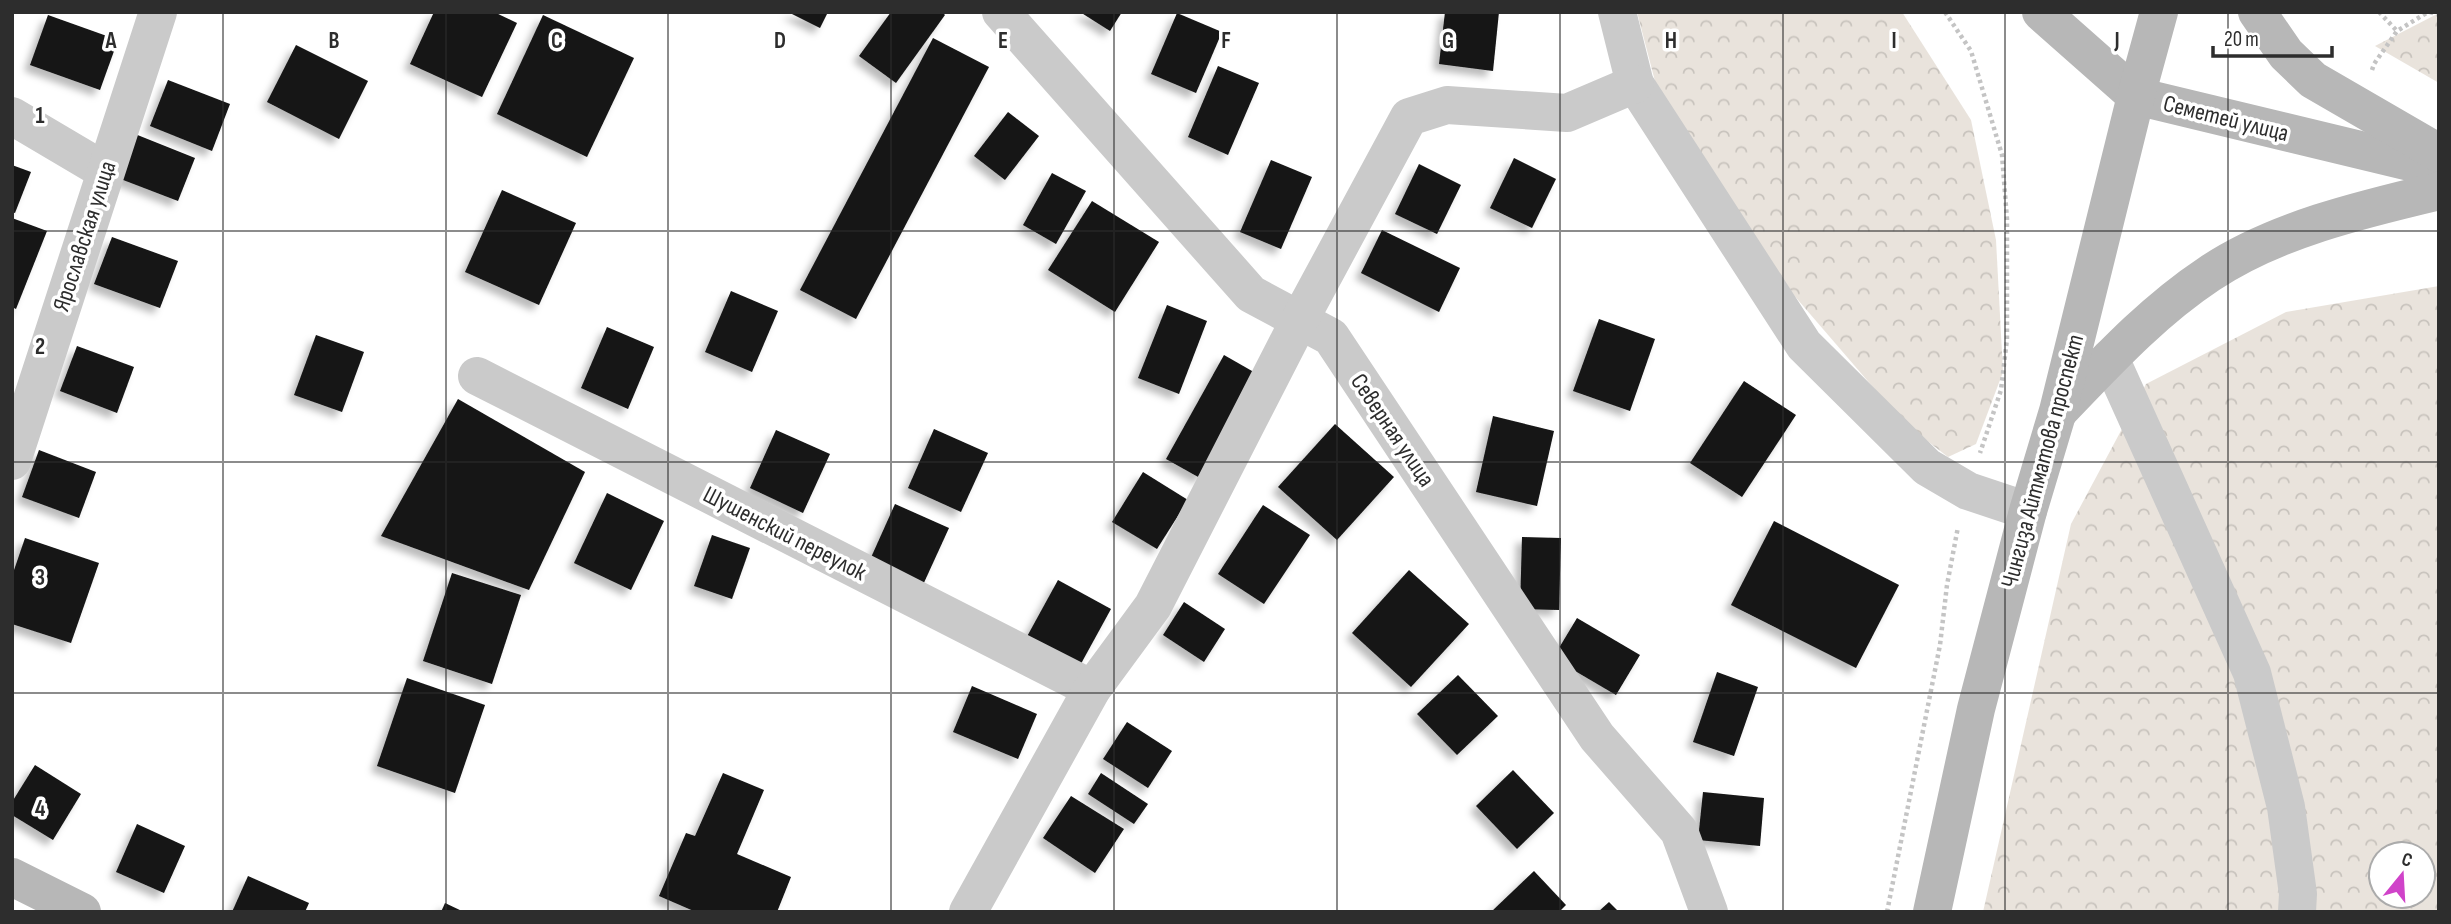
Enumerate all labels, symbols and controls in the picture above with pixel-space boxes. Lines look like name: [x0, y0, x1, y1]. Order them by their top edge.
scale bar: [2213, 14, 2332, 58]
text: A: [105, 27, 118, 55]
text: B: [329, 27, 340, 55]
text: C: [551, 27, 563, 55]
text: D: [774, 27, 786, 55]
text: E: [998, 27, 1008, 55]
text: F: [1221, 27, 1231, 55]
text: G: [1442, 27, 1454, 55]
text: H: [1665, 27, 1677, 55]
text: I: [1891, 27, 1897, 55]
text: J: [2113, 27, 2120, 55]
text: 20 m: [2224, 27, 2259, 52]
street label: Семетей улица: [2160, 89, 2292, 148]
text: 1: [35, 102, 45, 130]
street label: Ярославская улица: [47, 157, 122, 315]
street label: Чингиза Айтматова проспект: [1995, 331, 2090, 591]
text: 2: [35, 333, 45, 361]
street label: Северная улица: [1344, 368, 1441, 492]
street label: Шушенский переулок: [698, 480, 872, 587]
text: 3: [35, 564, 45, 592]
text: 4: [35, 795, 46, 823]
north arrow: [2367, 840, 2437, 910]
text: С: [2399, 848, 2415, 873]

